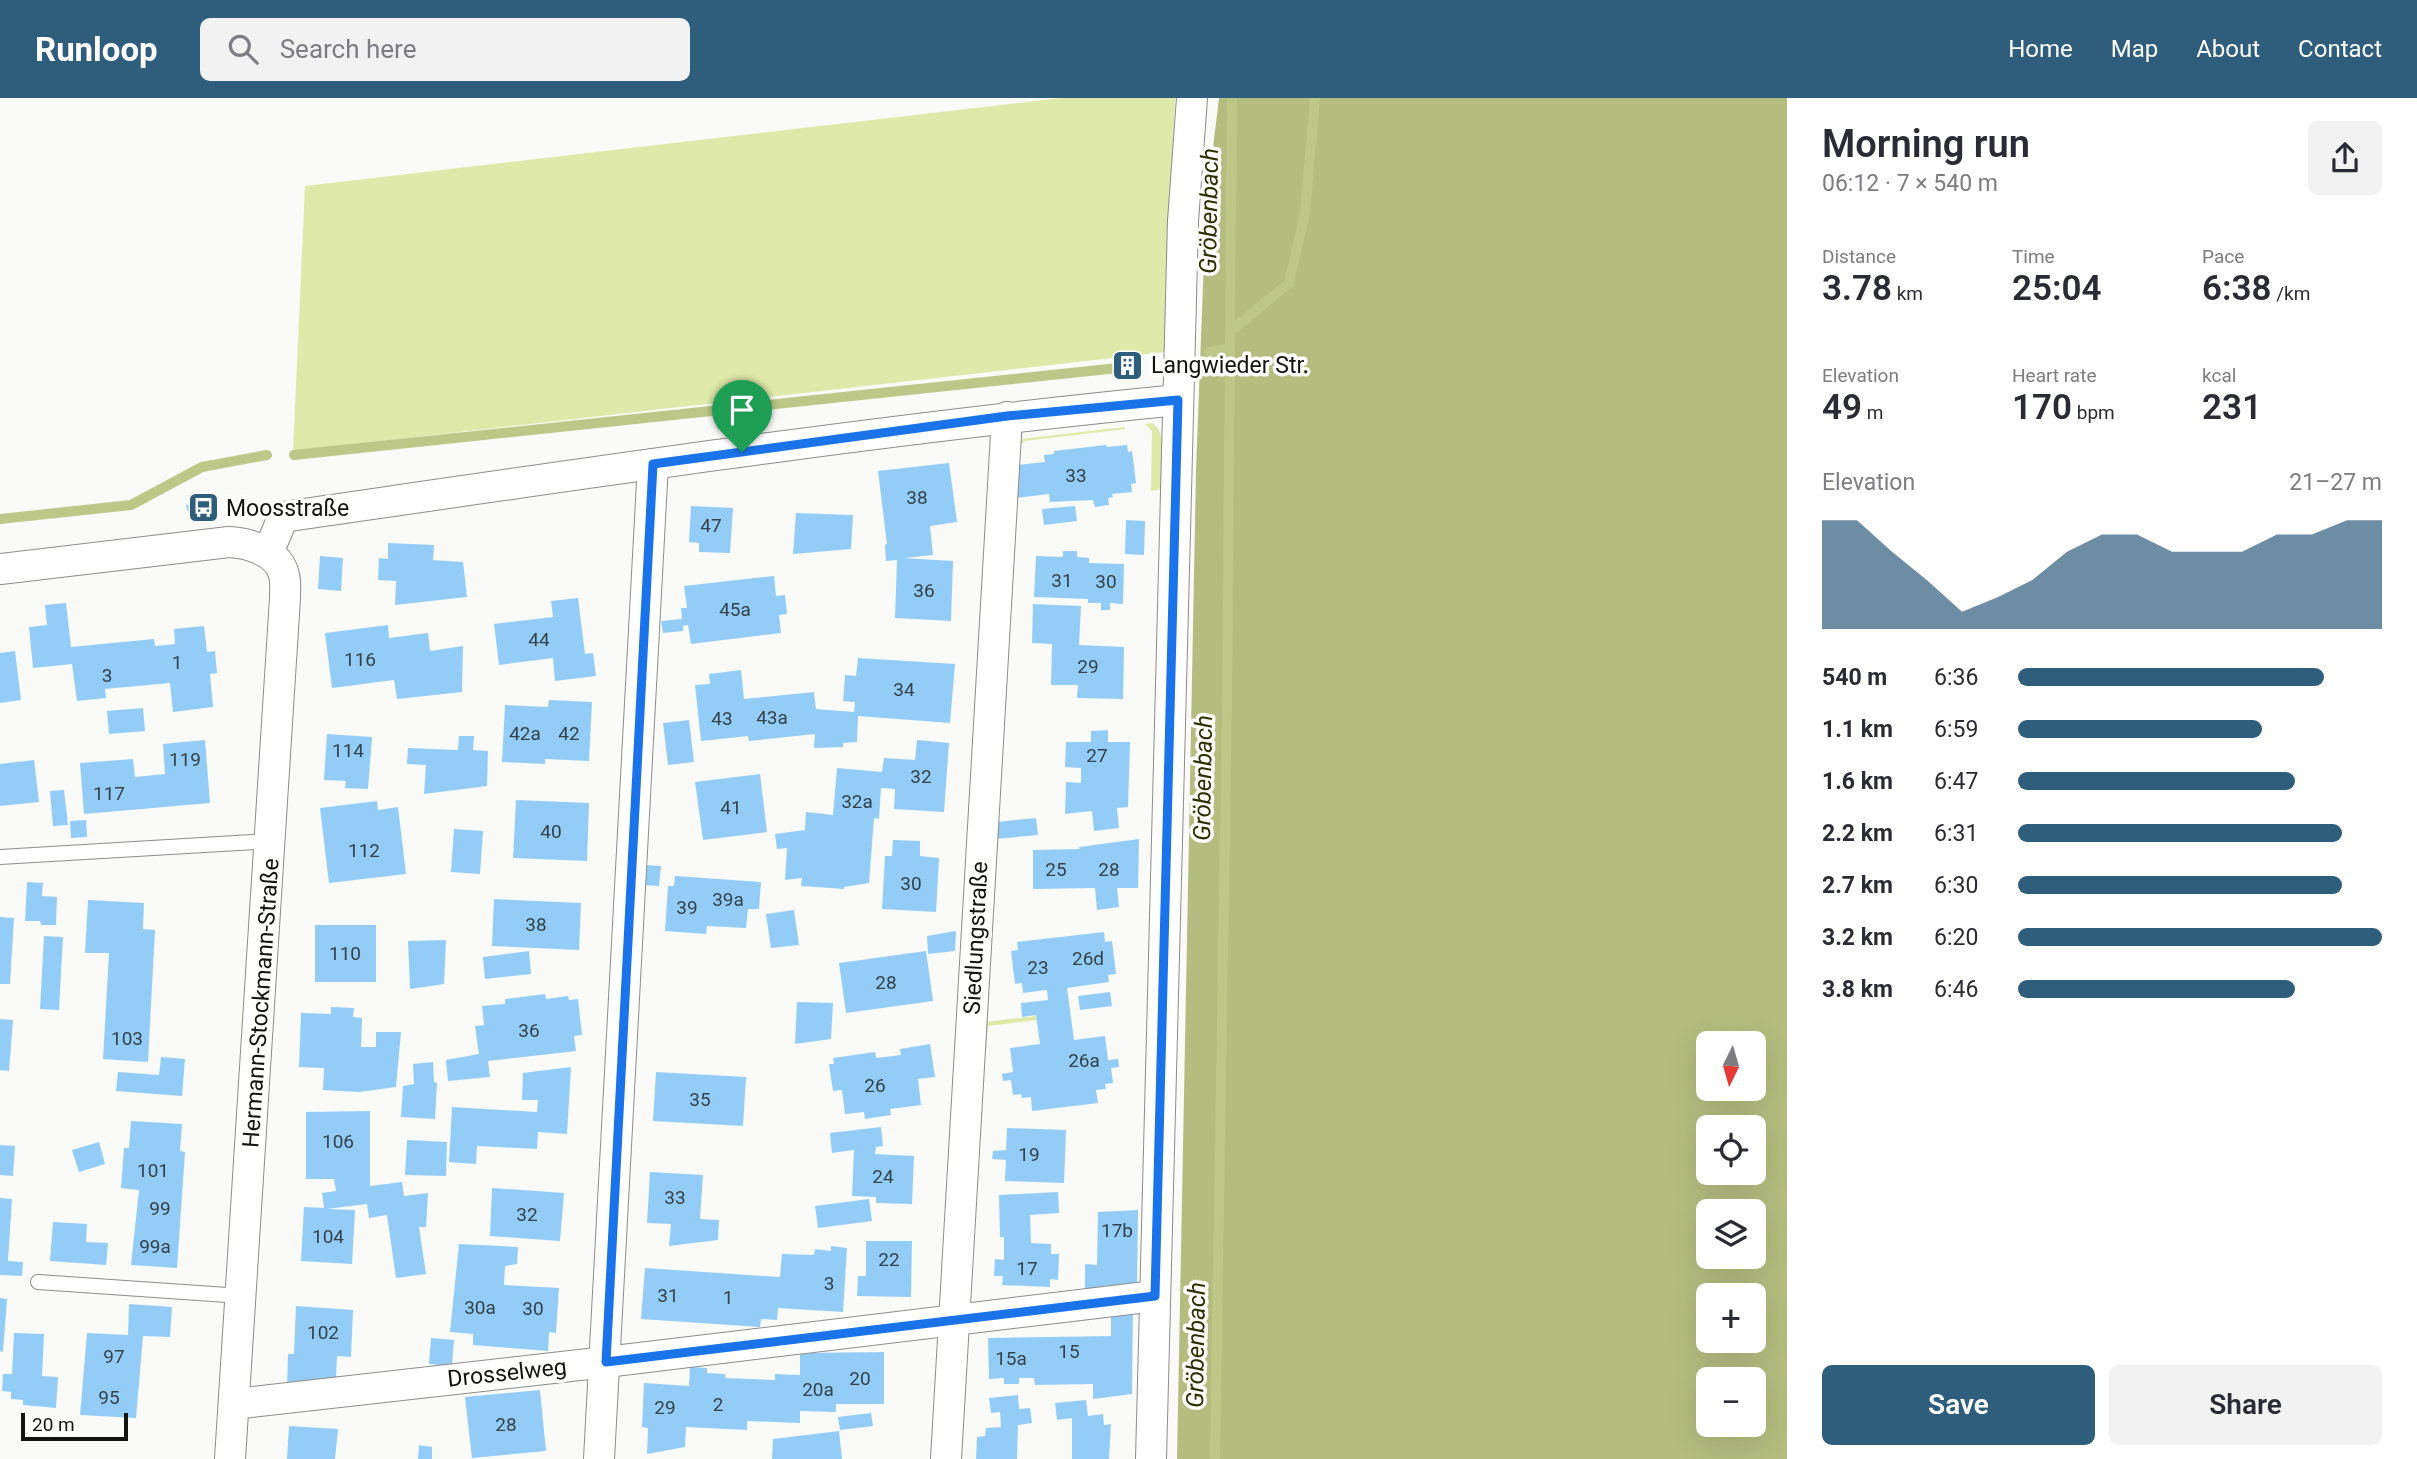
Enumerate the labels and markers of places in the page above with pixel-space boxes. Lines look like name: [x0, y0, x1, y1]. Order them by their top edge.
building icon: Langwieder Str.: [1111, 348, 1145, 382]
place label: Langwieder Str.: [1151, 352, 1309, 379]
pin: [712, 380, 772, 452]
bus stop icon: Moosstraße: [186, 491, 220, 525]
place label: Moosstraße: [226, 495, 349, 522]

